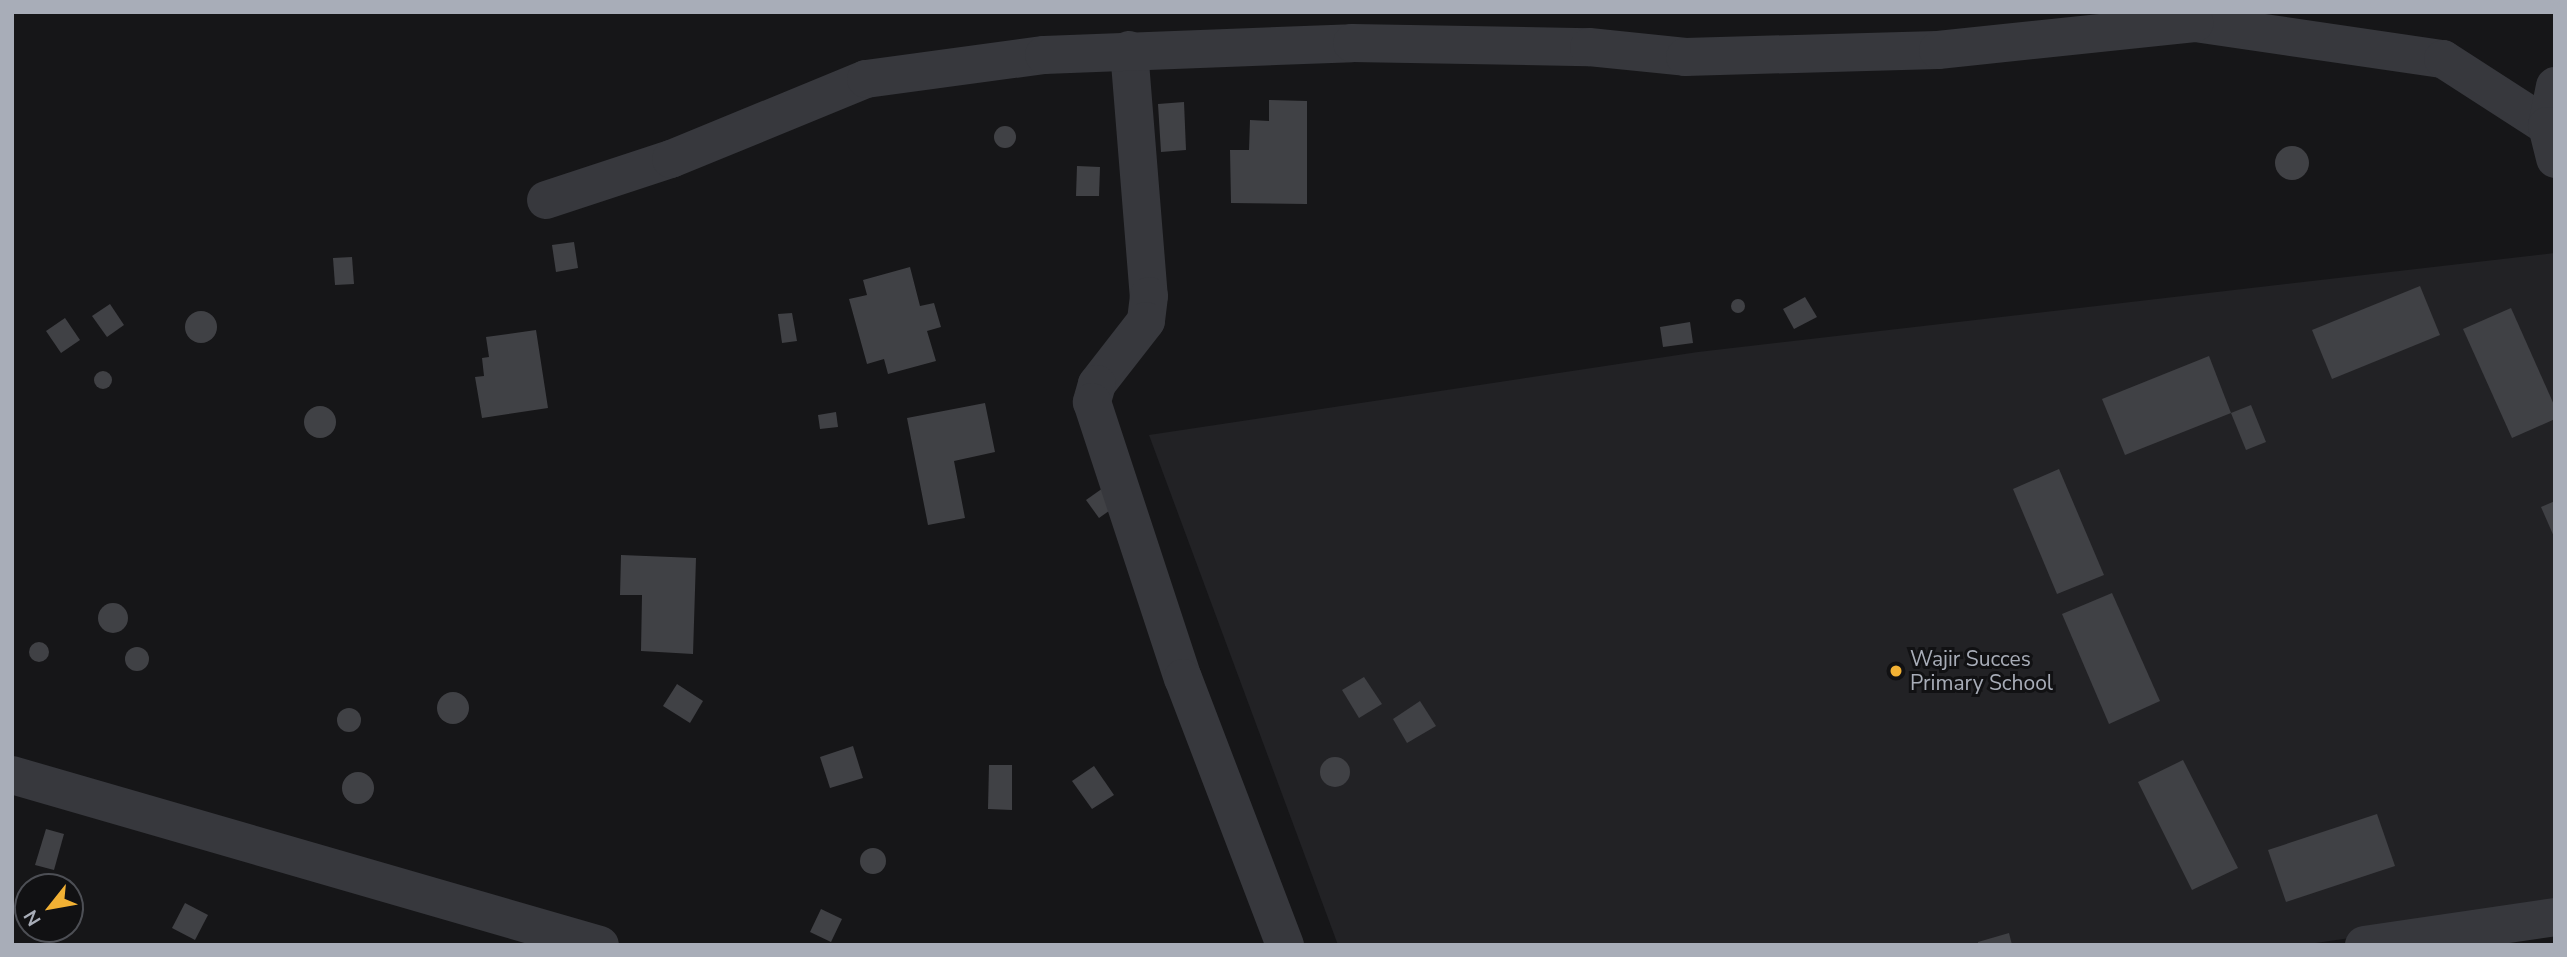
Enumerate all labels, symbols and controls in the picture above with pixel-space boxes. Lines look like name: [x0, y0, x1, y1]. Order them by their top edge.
place label: Wajir Succes Primary School: [1910, 646, 2053, 696]
marker: Wajir Succes Primary School: [1888, 663, 1904, 679]
north arrow: [14, 873, 84, 943]
text: N: [18, 905, 48, 931]

